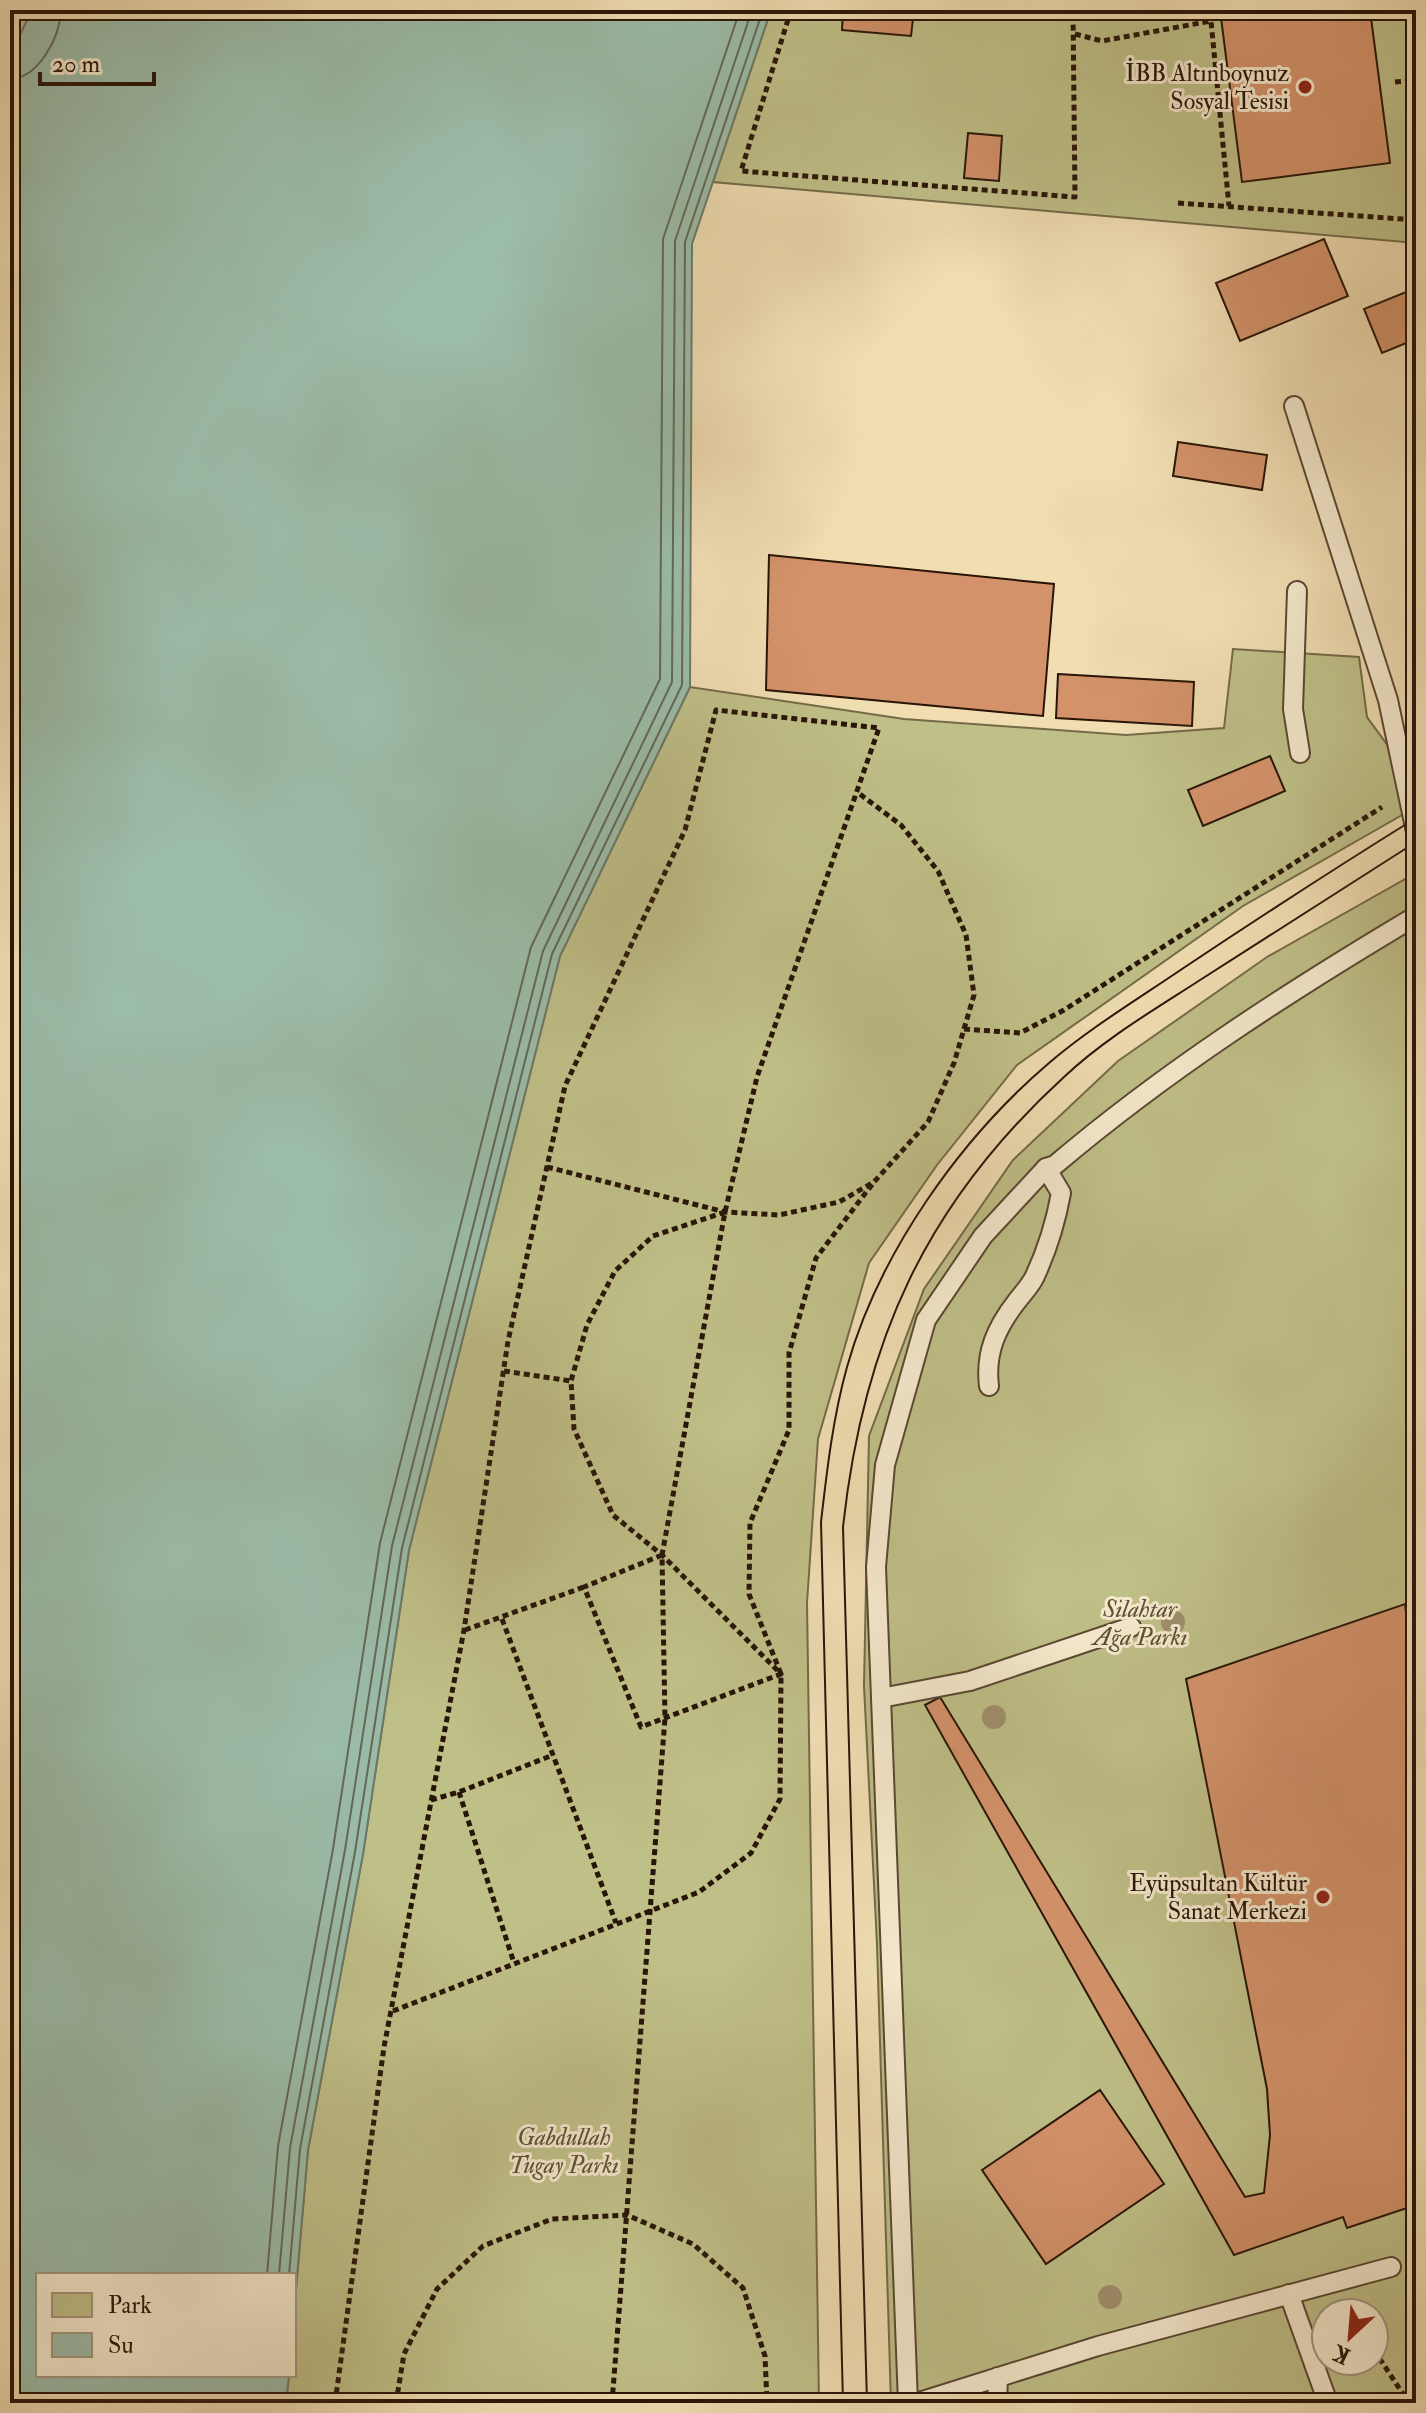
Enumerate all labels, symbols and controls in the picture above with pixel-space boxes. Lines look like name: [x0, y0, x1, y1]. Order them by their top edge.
scale bar: [40, 36, 154, 86]
text: 20 m: [52, 49, 101, 80]
place label: İBB Altınboynuz Sosyal Tesisi: [1125, 57, 1289, 117]
marker: İBB Altınboynuz Sosyal Tesisi: [1296, 78, 1314, 96]
park label: Silahtar Ağa Parkı: [1090, 1594, 1187, 1653]
place label: Eyüpsultan Kültür Sanat Merkezi: [1129, 1868, 1307, 1927]
marker: Eyüpsultan Kültür Sanat Merkezi: [1314, 1888, 1332, 1906]
park label: Gabdullah Tugay Parkı: [509, 2122, 619, 2181]
legend: [36, 2273, 296, 2377]
text: Park: [108, 2290, 152, 2321]
north arrow: [1310, 2297, 1390, 2377]
text: Su: [108, 2330, 134, 2361]
text: K: [1328, 2338, 1355, 2370]

